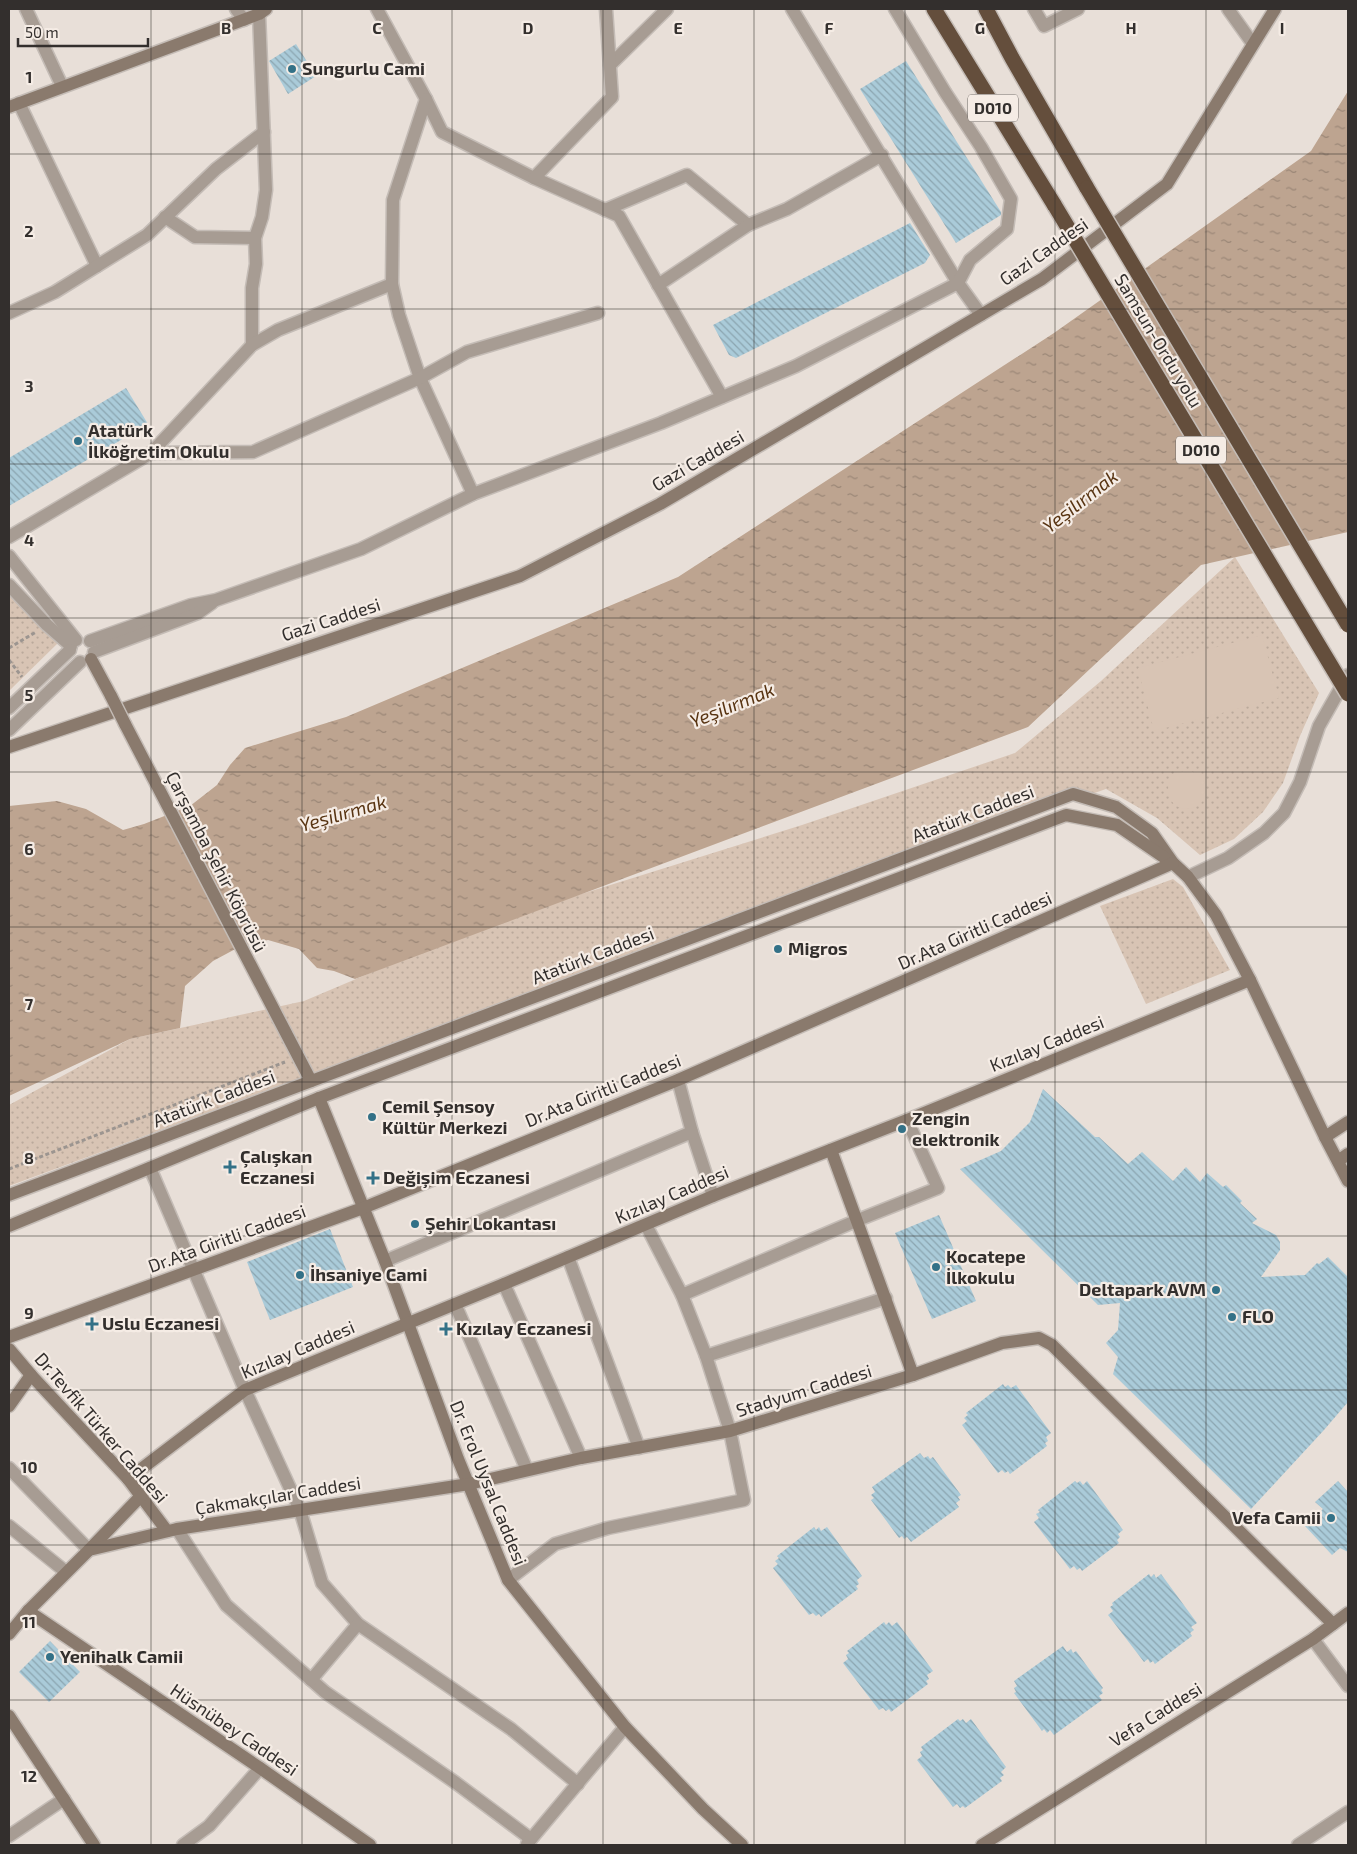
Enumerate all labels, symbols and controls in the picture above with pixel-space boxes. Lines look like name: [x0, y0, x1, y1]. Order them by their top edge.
scale bar: [18, 15, 148, 47]
text: B: [221, 18, 231, 37]
text: C: [372, 18, 382, 37]
text: D: [523, 18, 534, 37]
text: E: [673, 18, 683, 37]
text: F: [825, 18, 834, 37]
text: G: [975, 18, 985, 37]
text: H: [1125, 18, 1137, 37]
text: I: [1280, 18, 1284, 37]
text: 50 m: [25, 23, 59, 41]
place label: Sungurlu Cami: [302, 57, 425, 79]
marker: Sungurlu Cami: [286, 63, 298, 75]
text: 1: [26, 67, 32, 86]
road number: D010: [968, 95, 1018, 122]
street label: Gazi Caddesi: [995, 213, 1092, 290]
text: 2: [24, 221, 34, 240]
street label: Samsun-Ordu yolu: [1110, 270, 1207, 411]
text: 3: [24, 376, 34, 395]
place label: Atatürk İlköğretim Okulu: [88, 419, 229, 462]
street label: Gazi Caddesi: [647, 425, 748, 495]
marker: Atatürk İlköğretim Okulu: [72, 435, 84, 447]
road number: D010: [1176, 436, 1226, 464]
water label: Yeşilırmak: [1037, 464, 1123, 538]
text: 4: [24, 530, 34, 549]
street label: Gazi Caddesi: [278, 593, 383, 645]
water label: Yeşilırmak: [686, 677, 778, 733]
text: 5: [25, 685, 34, 704]
street label: Çarşamba Şehir Köprüsü: [161, 768, 272, 956]
street label: Atatürk Caddesi: [908, 780, 1037, 846]
water label: Yeşilırmak: [297, 789, 389, 837]
text: 6: [24, 839, 34, 858]
street label: Dr.Ata Giritli Caddesi: [894, 886, 1055, 974]
street label: Atatürk Caddesi: [528, 922, 657, 988]
place label: Migros: [788, 937, 848, 959]
marker: Migros: [772, 943, 784, 955]
text: 7: [25, 994, 34, 1013]
street label: Kızılay Caddesi: [986, 1010, 1107, 1076]
street label: Dr.Ata Giritli Caddesi: [521, 1049, 684, 1131]
street label: Atatürk Caddesi: [149, 1065, 278, 1131]
place label: Cemil Şensoy Kültür Merkezi: [382, 1095, 508, 1138]
place label: Zengin elektronik: [912, 1107, 1000, 1150]
marker: Cemil Şensoy Kültür Merkezi: [366, 1111, 378, 1123]
marker: Zengin elektronik: [896, 1123, 908, 1135]
place label: Çalışkan Eczanesi: [240, 1145, 315, 1188]
text: 8: [24, 1148, 34, 1167]
street label: Kızılay Caddesi: [612, 1160, 732, 1228]
marker: Çalışkan Eczanesi: [224, 1161, 236, 1173]
place label: Değişim Eczanesi: [383, 1166, 530, 1189]
marker: Değişim Eczanesi: [367, 1172, 379, 1184]
street label: Dr.Ata Giritli Caddesi: [145, 1199, 309, 1277]
place label: Şehir Lokantası: [425, 1212, 556, 1235]
marker: Şehir Lokantası: [409, 1218, 421, 1230]
place label: Kocatepe İlkokulu: [946, 1245, 1026, 1288]
marker: Kocatepe İlkokulu: [930, 1261, 942, 1273]
place label: İhsaniye Cami: [310, 1263, 427, 1285]
marker: İhsaniye Cami: [294, 1269, 306, 1281]
place label: Deltapark AVM: [1079, 1278, 1206, 1300]
marker: Deltapark AVM: [1210, 1284, 1222, 1296]
text: 9: [24, 1303, 34, 1322]
place label: FLO: [1242, 1305, 1274, 1327]
marker: FLO: [1226, 1311, 1238, 1323]
place label: Uslu Eczanesi: [102, 1312, 219, 1334]
street label: Kızılay Caddesi: [238, 1315, 358, 1383]
place label: Kızılay Eczanesi: [456, 1317, 591, 1339]
marker: Uslu Eczanesi: [86, 1318, 98, 1330]
marker: Kızılay Eczanesi: [440, 1323, 452, 1335]
street label: Dr.Tevfik Türker Caddesi: [30, 1348, 173, 1507]
street label: Stadyum Caddesi: [733, 1359, 874, 1421]
street label: Dr. Erol Uysal Caddesi: [446, 1397, 532, 1568]
text: 10: [20, 1457, 38, 1476]
street label: Çakmakçılar Caddesi: [194, 1471, 362, 1520]
place label: Vefa Camii: [1232, 1506, 1321, 1528]
marker: Vefa Camii: [1325, 1512, 1337, 1524]
text: 11: [22, 1612, 36, 1631]
place label: Yenihalk Camii: [60, 1645, 183, 1667]
marker: Yenihalk Camii: [44, 1651, 56, 1663]
street label: Vefa Caddesi: [1105, 1677, 1206, 1751]
street label: Hüsnübey Caddesi: [167, 1678, 303, 1780]
text: 12: [21, 1766, 37, 1785]

